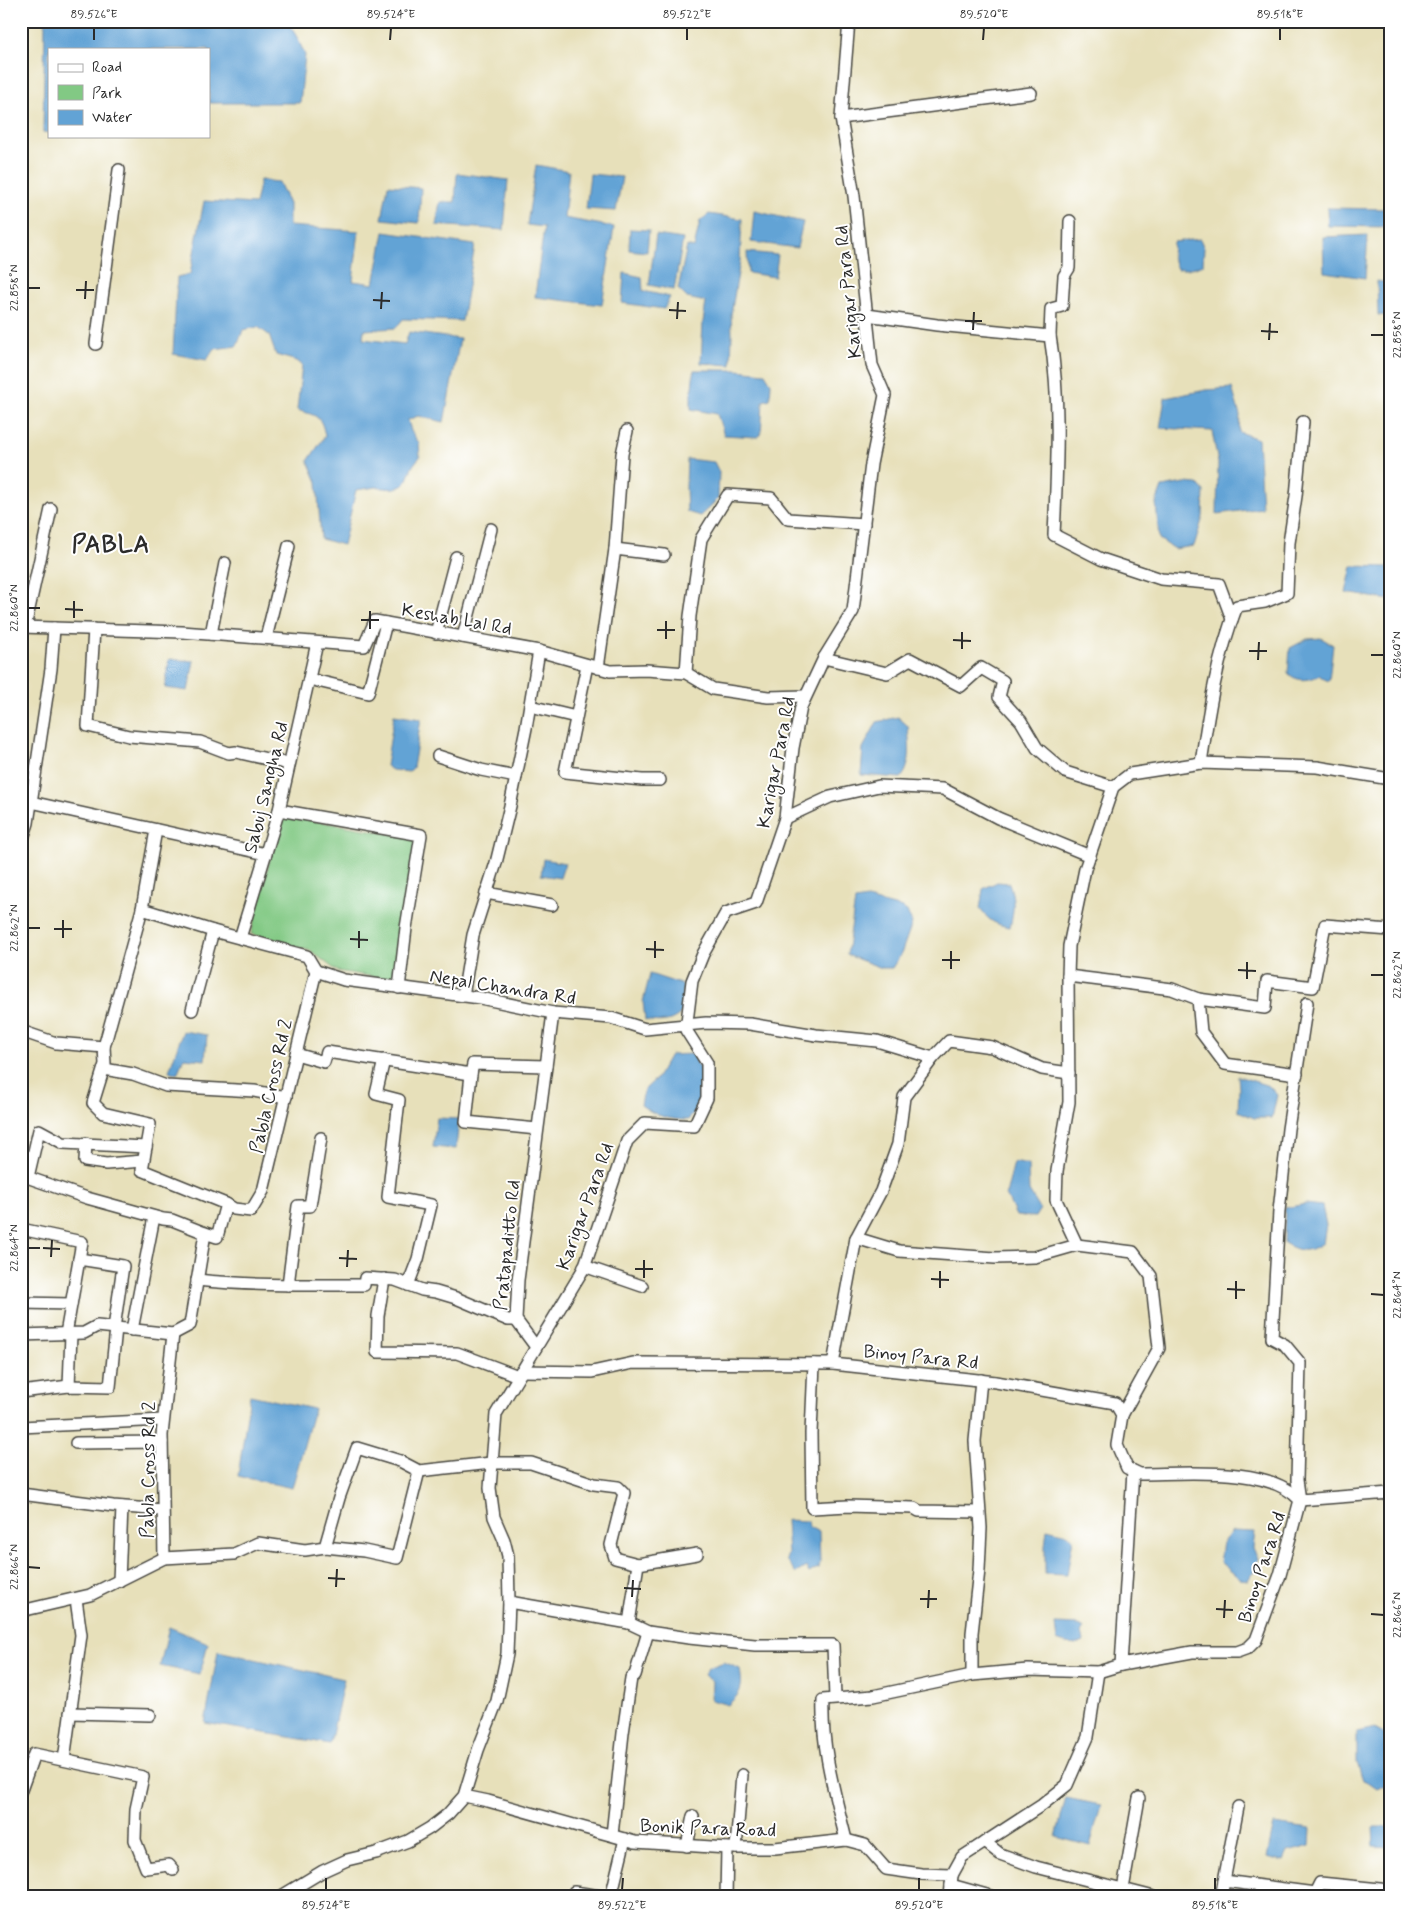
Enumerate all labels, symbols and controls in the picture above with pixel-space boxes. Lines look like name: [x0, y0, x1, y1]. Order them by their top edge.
text: 89.526°E: [71, 7, 118, 23]
text: 89.524°E: [367, 7, 415, 23]
text: 89.522°E: [663, 7, 711, 23]
text: 89.520°E: [960, 7, 1008, 23]
text: 89.518°E: [1257, 7, 1303, 23]
legend: [48, 48, 210, 138]
text: Road: [92, 58, 122, 78]
text: Park: [92, 84, 122, 104]
text: Water: [92, 108, 132, 128]
street label: Karigar Para Rd: [829, 224, 870, 360]
text: 22.858°N: [7, 265, 23, 311]
text: 22.858°N: [1390, 312, 1406, 358]
district label: PABLA: [72, 530, 150, 561]
text: 22.860°N: [7, 584, 23, 632]
street label: Keshab Lal Rd: [400, 597, 514, 641]
text: 22.860°N: [1390, 631, 1406, 679]
street label: Karigar Para Rd: [751, 694, 803, 831]
street label: Sabuj Sangha Rd: [238, 719, 297, 856]
text: 22.862°N: [7, 904, 23, 952]
text: 22.862°N: [1390, 951, 1406, 999]
street label: Nepal Chandra Rd: [428, 964, 578, 1011]
street label: Pabla Cross Rd 2: [244, 1017, 299, 1156]
street label: Karigar Para Rd: [551, 1139, 622, 1274]
street label: Pratapaditto Rd: [488, 1179, 527, 1312]
text: 22.864°N: [7, 1224, 23, 1272]
text: 22.864°N: [1390, 1271, 1406, 1319]
street label: Binoy Para Rd: [862, 1339, 980, 1376]
street label: Pabla Cross Rd 2: [135, 1401, 162, 1539]
street label: Binoy Para Rd: [1233, 1509, 1292, 1626]
text: 22.866°N: [7, 1544, 23, 1590]
text: 22.866°N: [1390, 1592, 1406, 1638]
street label: Bonik Para Road: [639, 1814, 776, 1843]
text: 89.524°E: [302, 1898, 350, 1914]
text: 89.522°E: [598, 1898, 646, 1914]
text: 89.520°E: [895, 1898, 943, 1914]
text: 89.518°E: [1192, 1898, 1238, 1914]

